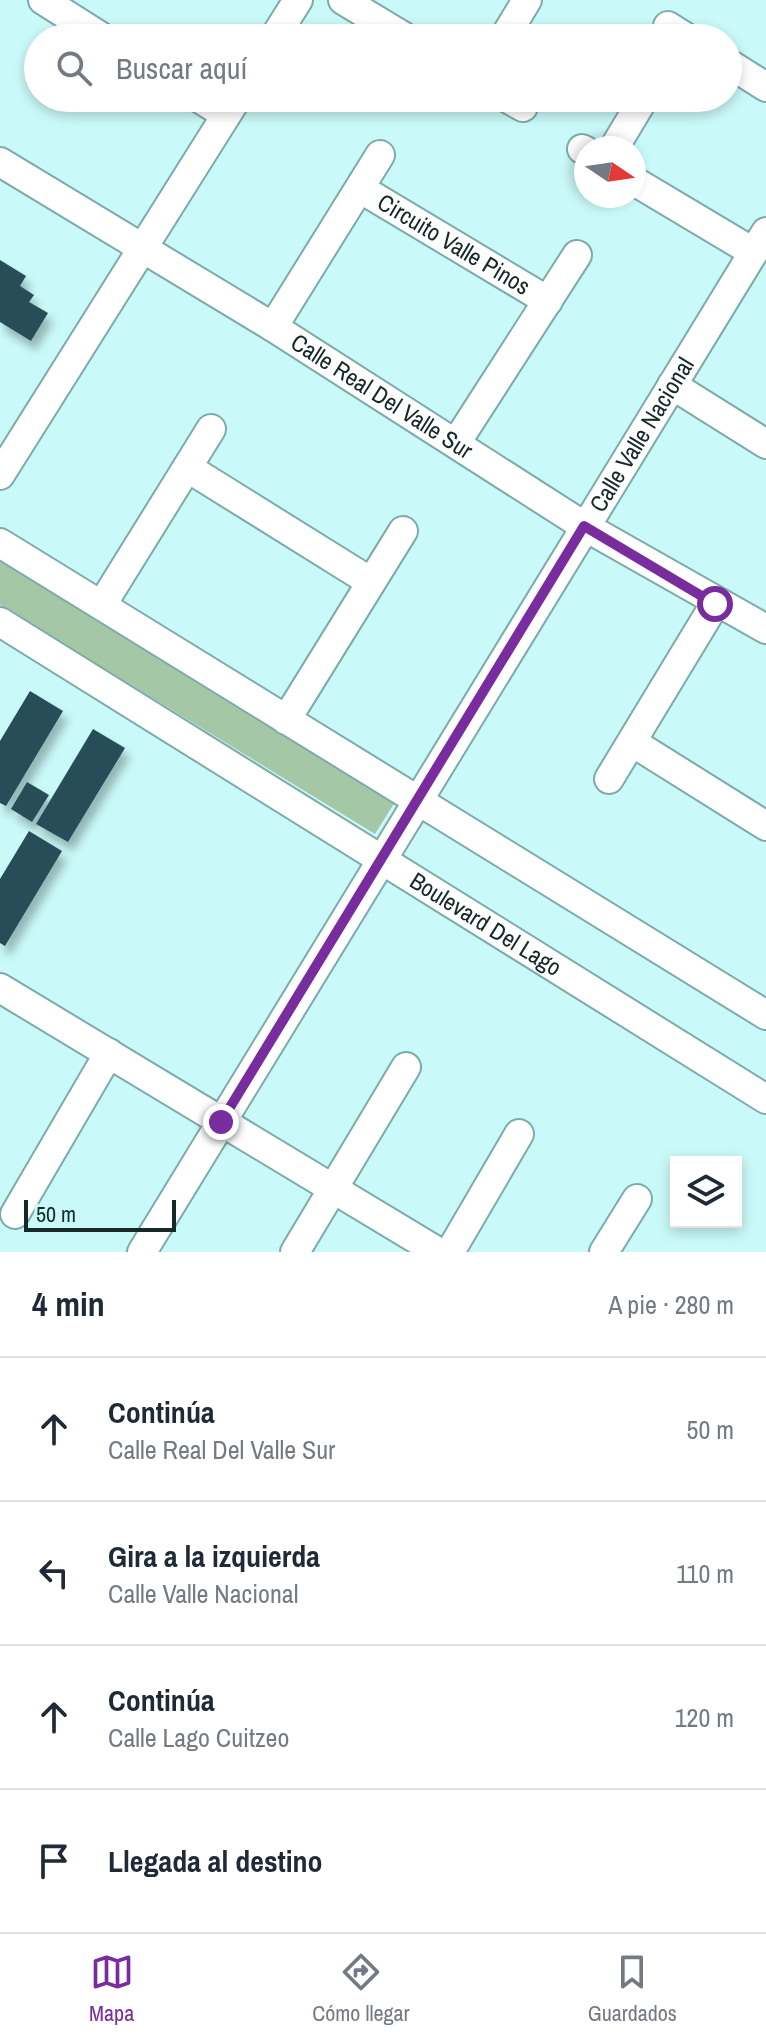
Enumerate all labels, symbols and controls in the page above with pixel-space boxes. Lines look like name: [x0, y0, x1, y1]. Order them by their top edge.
search box: [24, 24, 742, 112]
icon: search: [52, 46, 96, 90]
text: Buscar aquí: [116, 48, 247, 88]
north arrow: [574, 136, 646, 208]
street label: Circuito Valle Pinos: [372, 186, 536, 302]
street label: Calle Real Del Valle Sur: [285, 326, 480, 466]
street label: Calle Valle Nacional: [582, 351, 701, 518]
route start: [697, 586, 733, 622]
street label: Boulevard Del Lago: [404, 864, 568, 983]
route end: [203, 1104, 239, 1140]
map controls: [670, 1156, 742, 1228]
button: layers: [670, 1156, 742, 1228]
scale bar: [24, 1196, 176, 1232]
text: 50 m: [36, 1199, 76, 1229]
text: 4 min: [32, 1281, 105, 1327]
text: A pie · 280 m: [608, 1287, 734, 1322]
text: Continúa: [108, 1392, 215, 1432]
icon: ahead: [32, 1407, 76, 1451]
text: 50 m: [687, 1412, 734, 1447]
text: Calle Real Del Valle Sur: [108, 1432, 335, 1467]
text: Gira a la izquierda: [108, 1536, 320, 1576]
icon: left: [32, 1551, 76, 1595]
text: 110 m: [676, 1556, 734, 1591]
text: Calle Valle Nacional: [108, 1576, 298, 1611]
text: Continúa: [108, 1680, 215, 1720]
icon: ahead: [32, 1695, 76, 1739]
text: 120 m: [675, 1700, 734, 1735]
text: Calle Lago Cuitzeo: [108, 1720, 289, 1755]
icon: arrive: [32, 1839, 76, 1883]
text: Llegada al destino: [108, 1841, 323, 1881]
tab: Mapa: [89, 1950, 134, 2028]
tab: Cómo llegar: [312, 1950, 410, 2028]
tab: Guardados: [588, 1950, 677, 2028]

